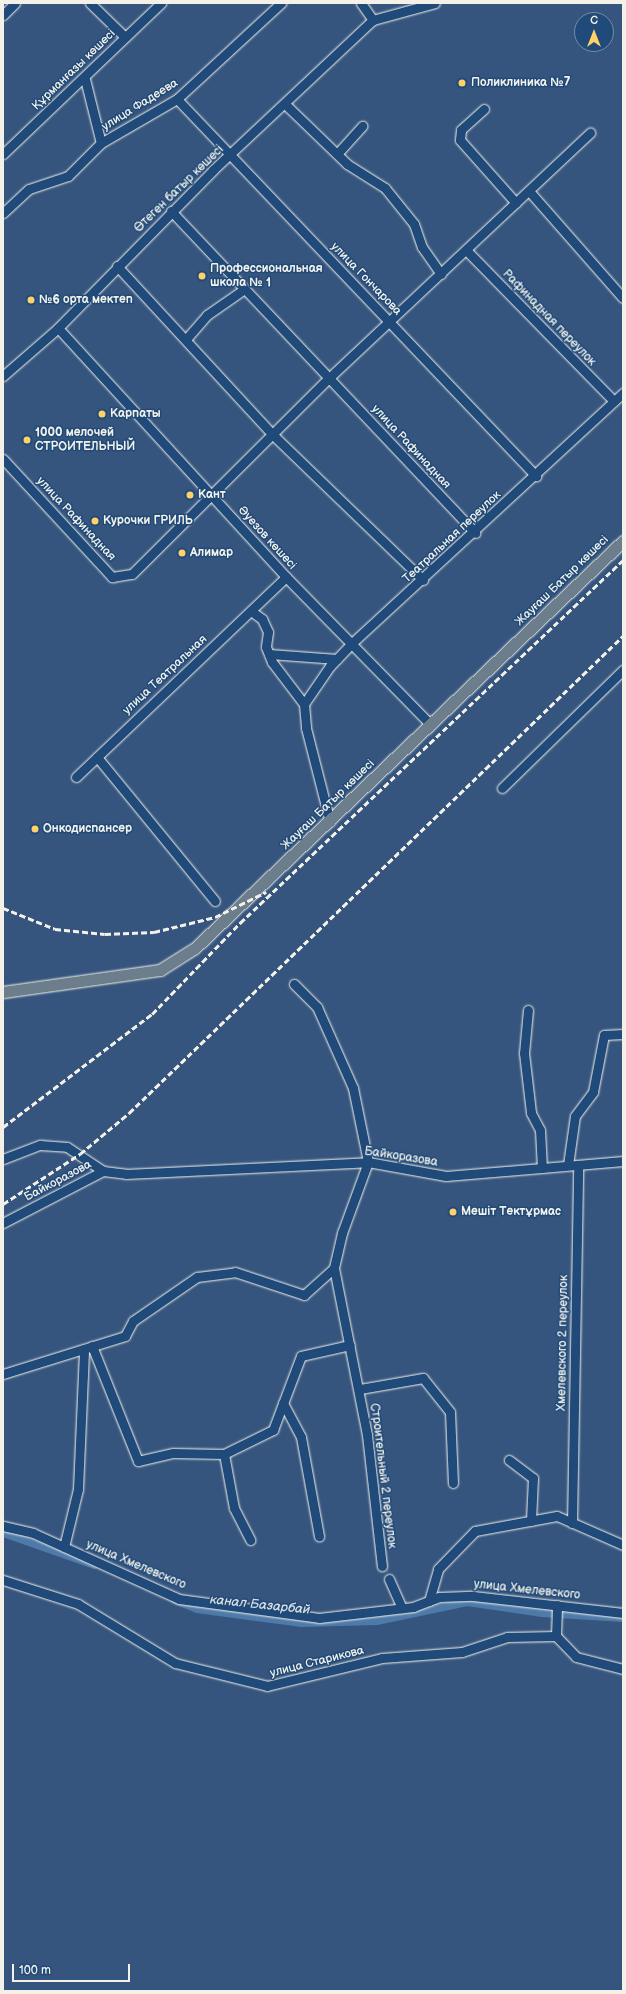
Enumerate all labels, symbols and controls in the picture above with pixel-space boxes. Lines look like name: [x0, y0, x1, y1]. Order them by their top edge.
north arrow: [574, 12, 614, 52]
text: С: [590, 14, 598, 27]
street label: Құрманғазы көшесі: [29, 27, 119, 113]
street label: улица Фадеева: [99, 76, 181, 134]
place label: Поликлиника №7: [471, 76, 570, 90]
marker: Поликлиника №7: [456, 77, 468, 89]
street label: Өтеген батыр көшесі: [131, 143, 227, 235]
street label: улица Гончарова: [328, 240, 404, 318]
place label: Профессиональная школа № 1: [210, 262, 323, 290]
street label: Рафинадная переулок: [499, 267, 599, 369]
marker: Профессиональная школа № 1: [197, 271, 207, 281]
place label: №6 орта мектеп: [39, 293, 133, 307]
marker: №6 орта мектеп: [26, 295, 36, 305]
street label: улица Рафинадная: [368, 402, 454, 492]
place label: Карпаты: [110, 407, 161, 421]
marker: Карпаты: [97, 409, 107, 419]
place label: 1000 мелочей СТРОИТЕЛЬНЫЙ: [35, 426, 135, 454]
marker: 1000 мелочей СТРОИТЕЛЬНЫЙ: [22, 435, 32, 445]
street label: улица Рафинадная: [33, 474, 119, 564]
place label: Кант: [198, 488, 226, 502]
street label: Театральная переулок: [400, 488, 504, 586]
marker: Кант: [185, 490, 195, 500]
street label: Әуезов көшесі: [235, 503, 299, 573]
place label: Курочки ГРИЛЬ: [103, 514, 193, 528]
marker: Курочки ГРИЛЬ: [90, 516, 100, 526]
street label: Жауғаш Батыр көшесі: [512, 533, 612, 629]
place label: Алимар: [190, 546, 233, 560]
marker: Алимар: [177, 548, 187, 558]
street label: улица Театральная: [120, 632, 210, 718]
street label: Жауғаш Батыр көшесі: [278, 757, 378, 853]
place label: Онкодиспансер: [43, 822, 132, 836]
marker: Онкодиспансер: [30, 824, 40, 834]
street label: Байкоразова: [363, 1144, 439, 1170]
street label: Байкоразова: [22, 1157, 94, 1205]
place label: Мешіт Тектұрмас: [461, 1205, 561, 1219]
marker: Мешіт Тектұрмас: [448, 1207, 458, 1217]
street label: Хмелевского 2 переулок: [555, 1275, 571, 1411]
street label: Строительный 2 переулок: [367, 1402, 399, 1550]
street label: улица Хмелевского: [84, 1537, 188, 1593]
street label: улица Хмелевского: [473, 1577, 581, 1603]
water label: канал Базарбай: [209, 1592, 311, 1618]
street label: улица Старикова: [269, 1643, 365, 1681]
scale bar: [14, 1956, 132, 1982]
text: 100 m: [19, 1963, 51, 1978]

